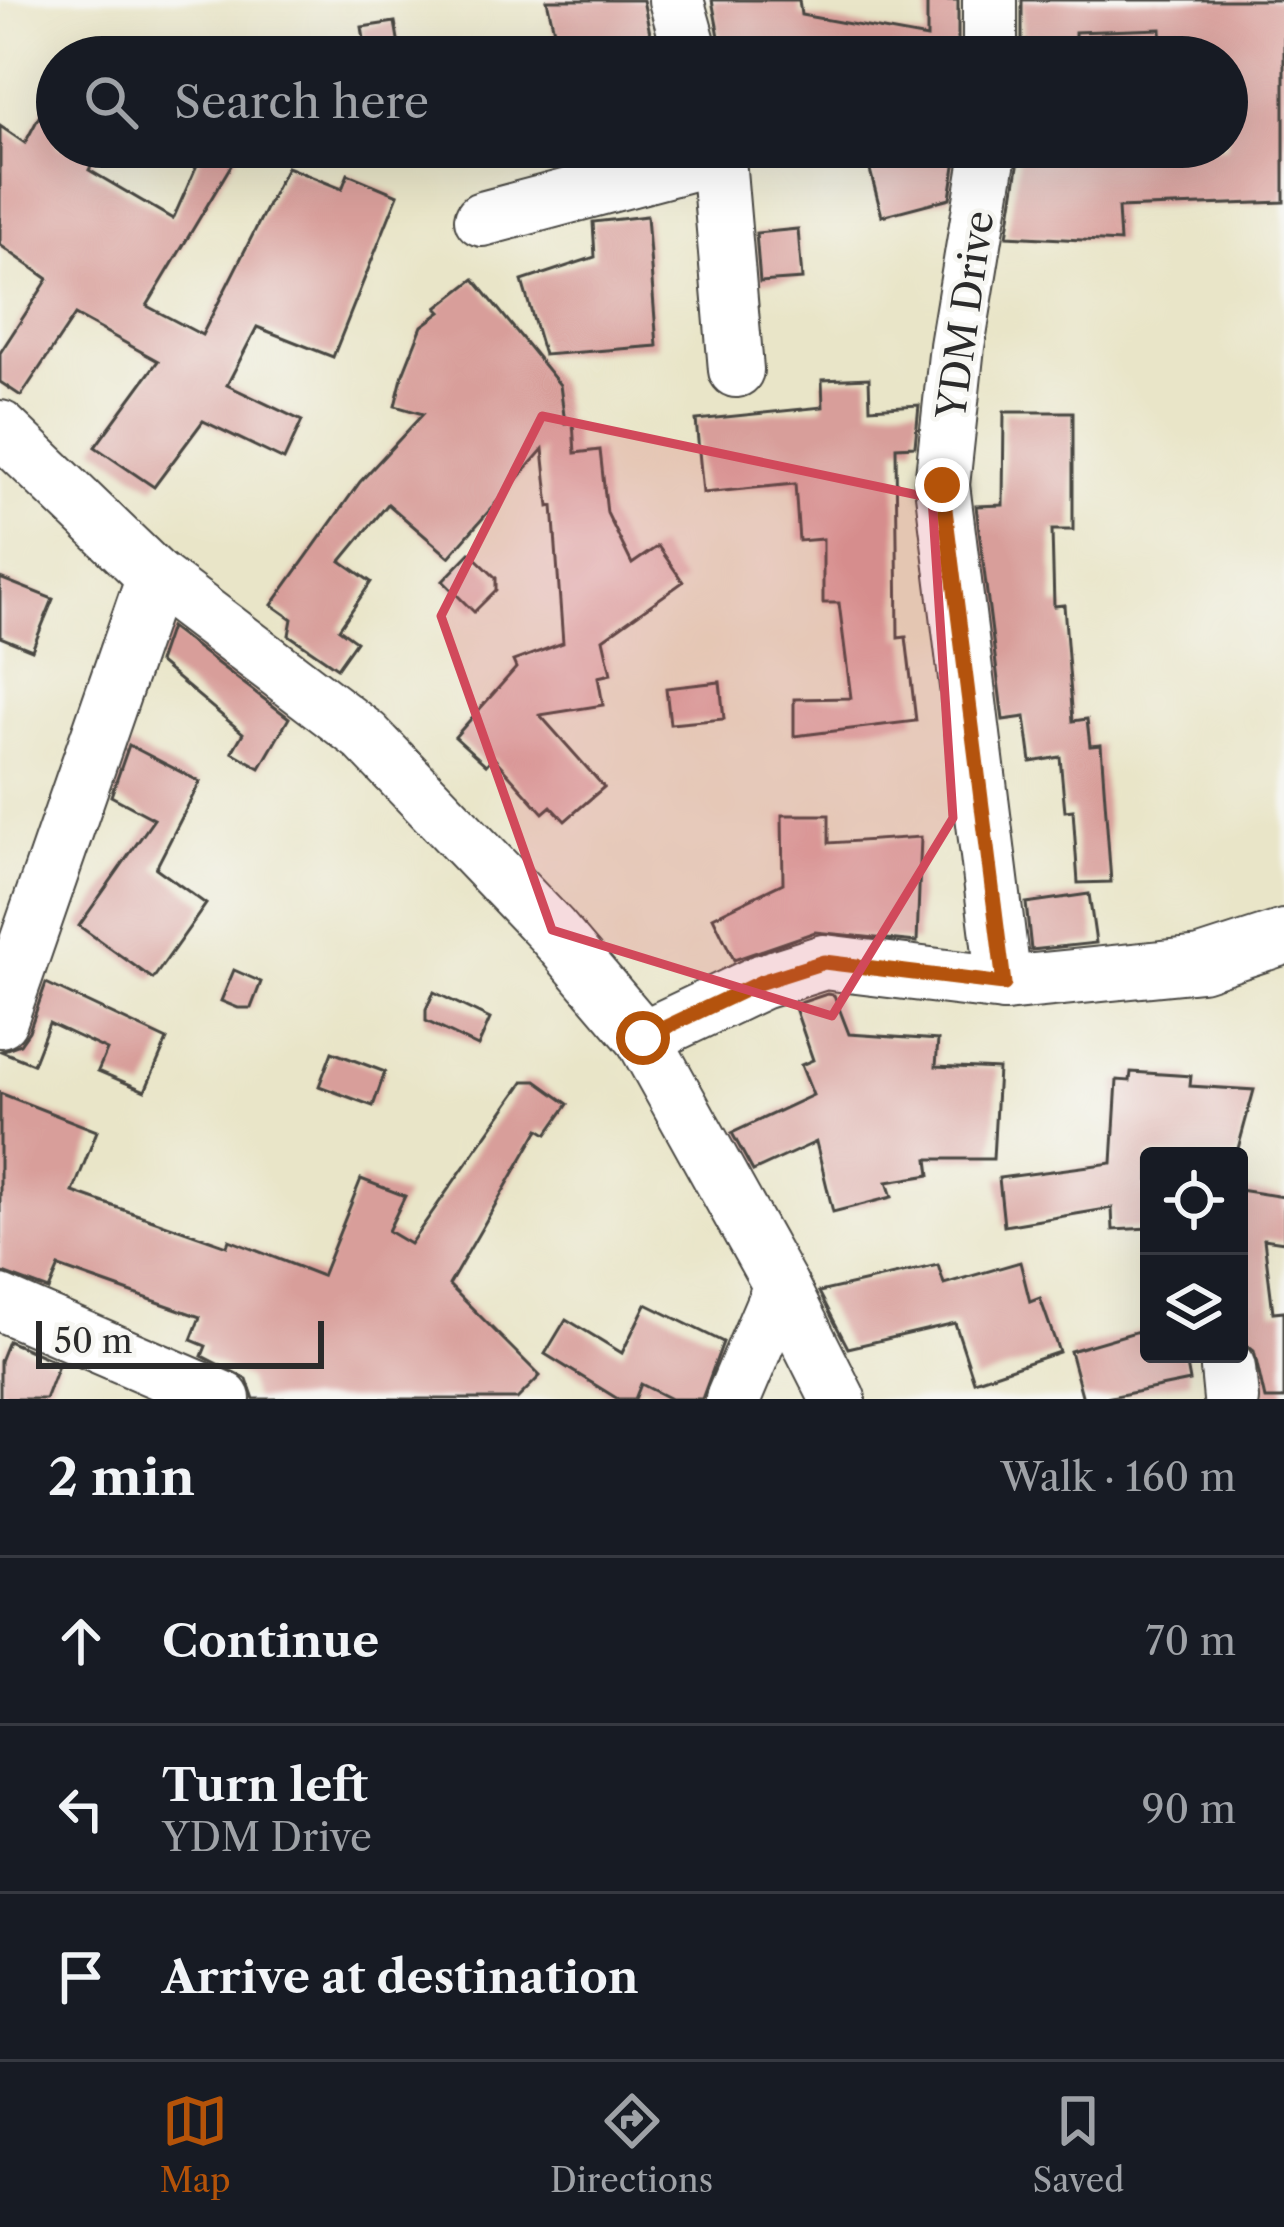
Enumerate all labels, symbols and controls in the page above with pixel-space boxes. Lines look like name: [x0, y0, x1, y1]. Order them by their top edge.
search box: [36, 36, 1248, 168]
icon: search: [78, 69, 144, 135]
text: Search here: [174, 74, 429, 130]
street label: YDM Drive: [926, 208, 1003, 423]
route end: [915, 458, 969, 512]
route start: [616, 1011, 670, 1065]
map controls: [1140, 1147, 1248, 1363]
button: locate: [1140, 1147, 1248, 1255]
button: layers: [1140, 1255, 1248, 1363]
scale bar: [36, 1315, 324, 1368]
text: 50 m: [54, 1321, 132, 1362]
text: 2 min: [48, 1446, 195, 1508]
text: Walk · 160 m: [1000, 1453, 1236, 1501]
icon: ahead: [48, 1608, 114, 1674]
text: Continue: [162, 1613, 379, 1669]
text: 70 m: [1145, 1617, 1236, 1665]
text: Turn left: [162, 1757, 368, 1813]
icon: left: [48, 1776, 114, 1842]
text: 90 m: [1142, 1785, 1236, 1833]
text: YDM Drive: [162, 1813, 372, 1861]
icon: arrive: [48, 1944, 114, 2010]
text: Arrive at destination: [162, 1949, 639, 2005]
tab: Map: [160, 2088, 231, 2201]
tab: Directions: [550, 2088, 713, 2201]
tab: Saved: [1033, 2088, 1124, 2201]

